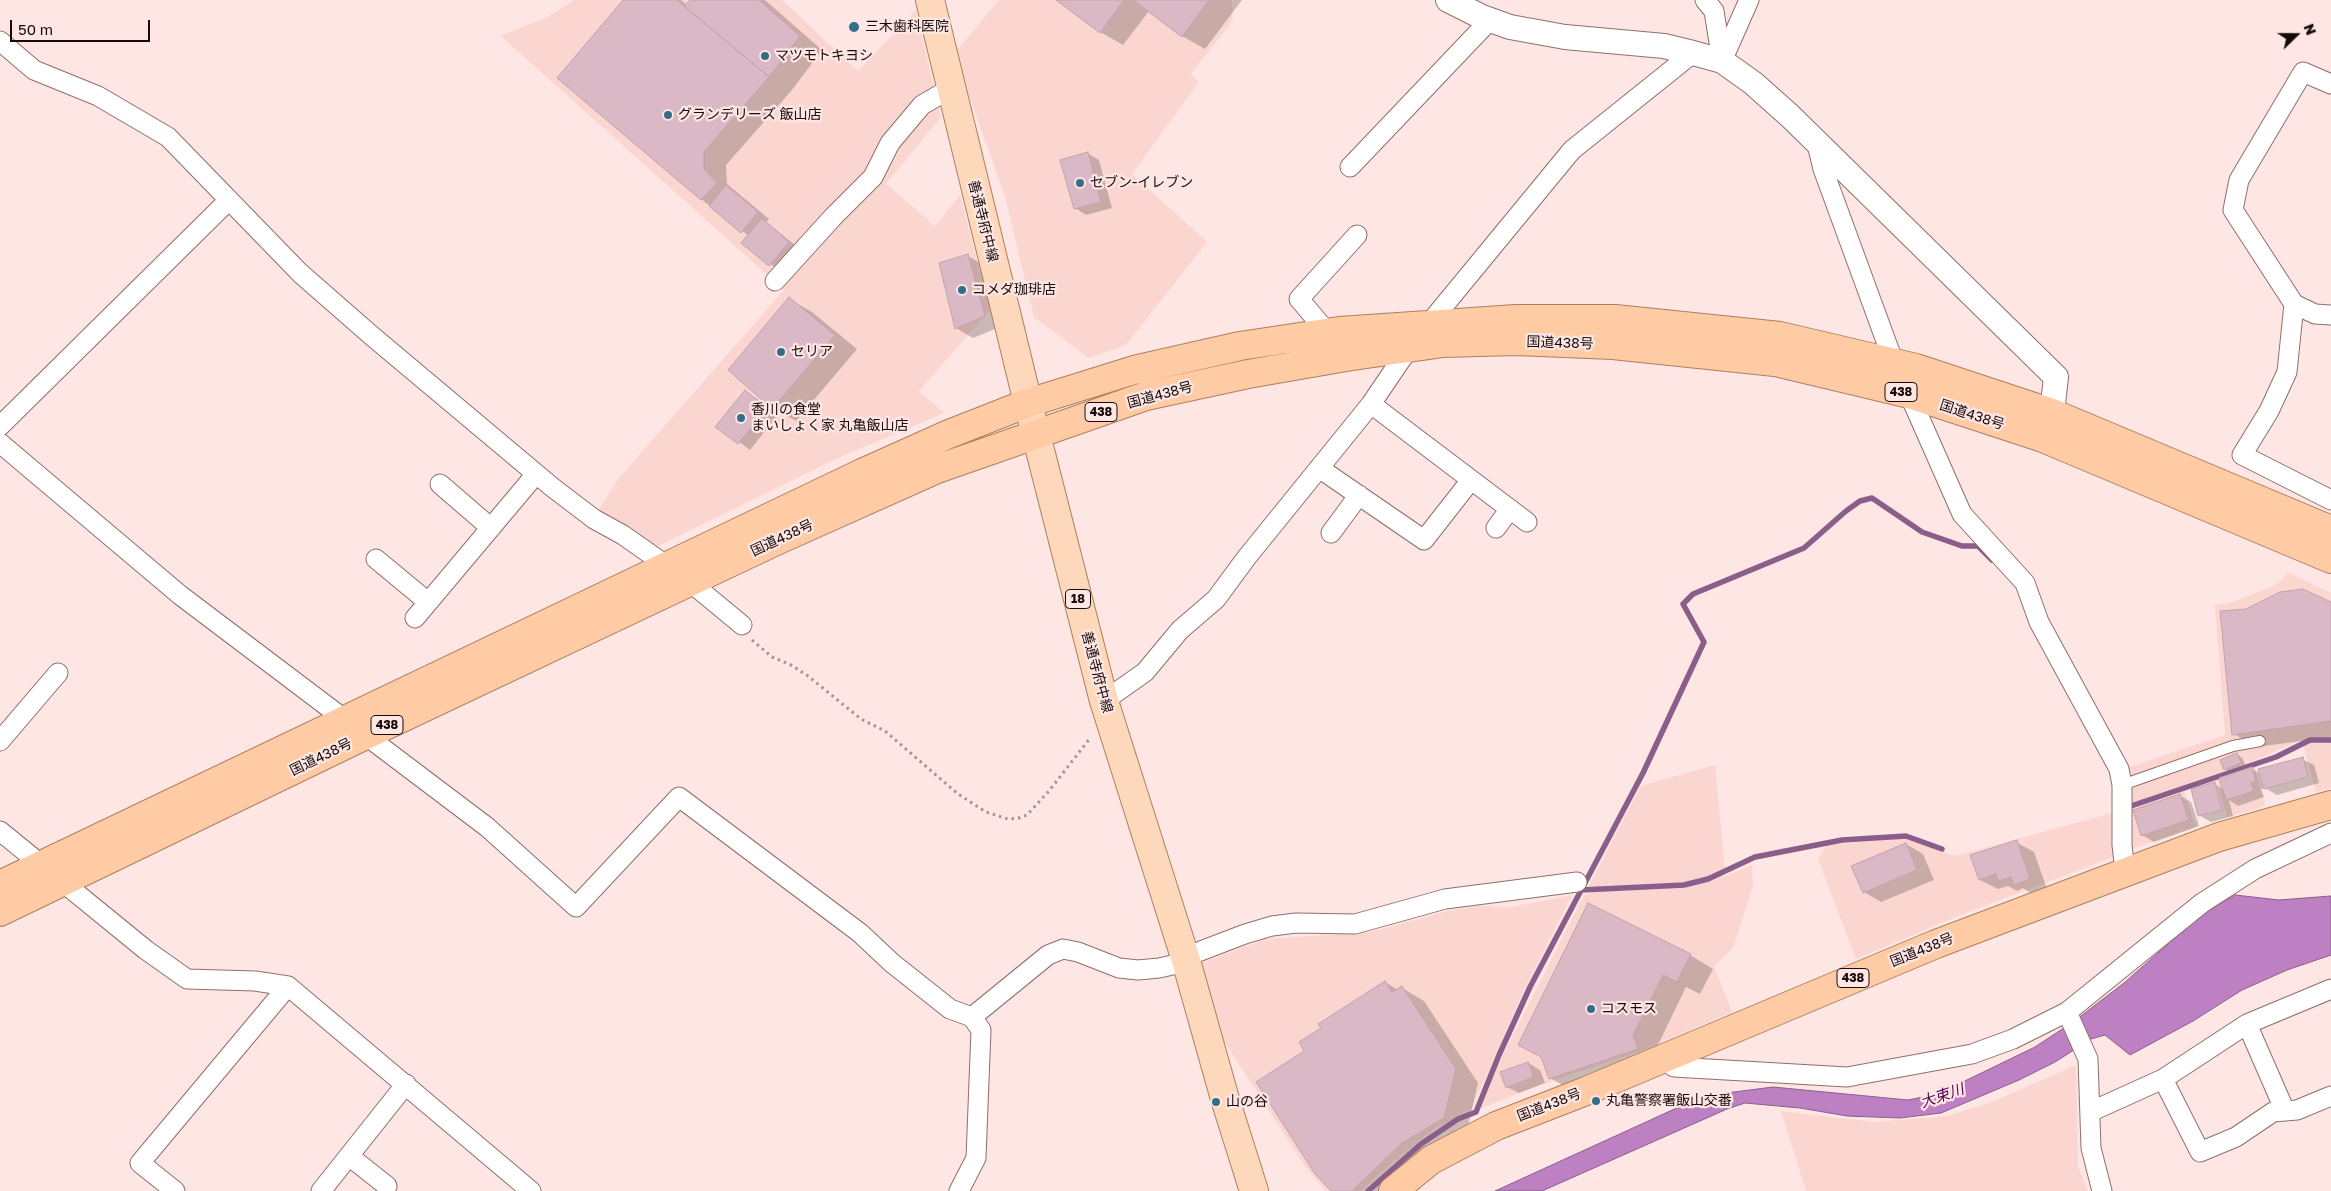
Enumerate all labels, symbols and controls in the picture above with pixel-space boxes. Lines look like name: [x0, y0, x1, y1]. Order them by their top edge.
scale bar: [12, 10, 152, 42]
north arrow: [2271, 10, 2321, 60]
place label: 三木歯科医院: [865, 19, 949, 35]
text: 50 m: [18, 20, 53, 38]
marker: 三木歯科医院: [847, 20, 861, 34]
text: N: [2300, 21, 2320, 37]
place label: マツモトキヨシ: [775, 48, 873, 64]
marker: マツモトキヨシ: [759, 50, 771, 62]
place label: グランデリーズ 飯山店: [678, 107, 821, 123]
marker: グランデリーズ 飯山店: [662, 109, 674, 121]
place label: セブン-イレブン: [1090, 175, 1193, 191]
marker: セブン-イレブン: [1074, 177, 1086, 189]
street label: 善通寺府中線: [965, 178, 1001, 264]
place label: コメダ珈琲店: [972, 282, 1056, 298]
marker: コメダ珈琲店: [956, 284, 968, 296]
street label: 国道438号: [1526, 333, 1594, 353]
place label: セリア: [791, 344, 833, 360]
marker: セリア: [775, 346, 787, 358]
street label: 国道438号: [1125, 378, 1195, 412]
road number: 438: [1885, 382, 1917, 402]
street label: 国道438号: [1937, 397, 2007, 433]
place label: 香川の食堂 まいしょく家 丸亀飯山店: [751, 402, 908, 434]
road number: 438: [1085, 402, 1117, 422]
marker: 香川の食堂 まいしょく家 丸亀飯山店: [735, 412, 747, 424]
street label: 国道438号: [748, 516, 816, 560]
road number: 18: [1066, 590, 1090, 608]
street label: 善通寺府中線: [1078, 629, 1116, 715]
road number: 438: [371, 716, 403, 734]
street label: 国道438号: [287, 735, 355, 779]
street label: 国道438号: [1888, 930, 1956, 970]
road number: 438: [1837, 968, 1869, 988]
place label: コスモス: [1601, 1001, 1657, 1017]
marker: コスモス: [1585, 1003, 1597, 1015]
water label: 大束川: [1918, 1080, 1966, 1112]
street label: 国道438号: [1515, 1085, 1583, 1125]
place label: 丸亀警察署飯山交番: [1606, 1093, 1732, 1109]
place label: 山の谷: [1226, 1094, 1268, 1110]
marker: 丸亀警察署飯山交番: [1590, 1095, 1602, 1107]
marker: 山の谷: [1210, 1096, 1222, 1108]

